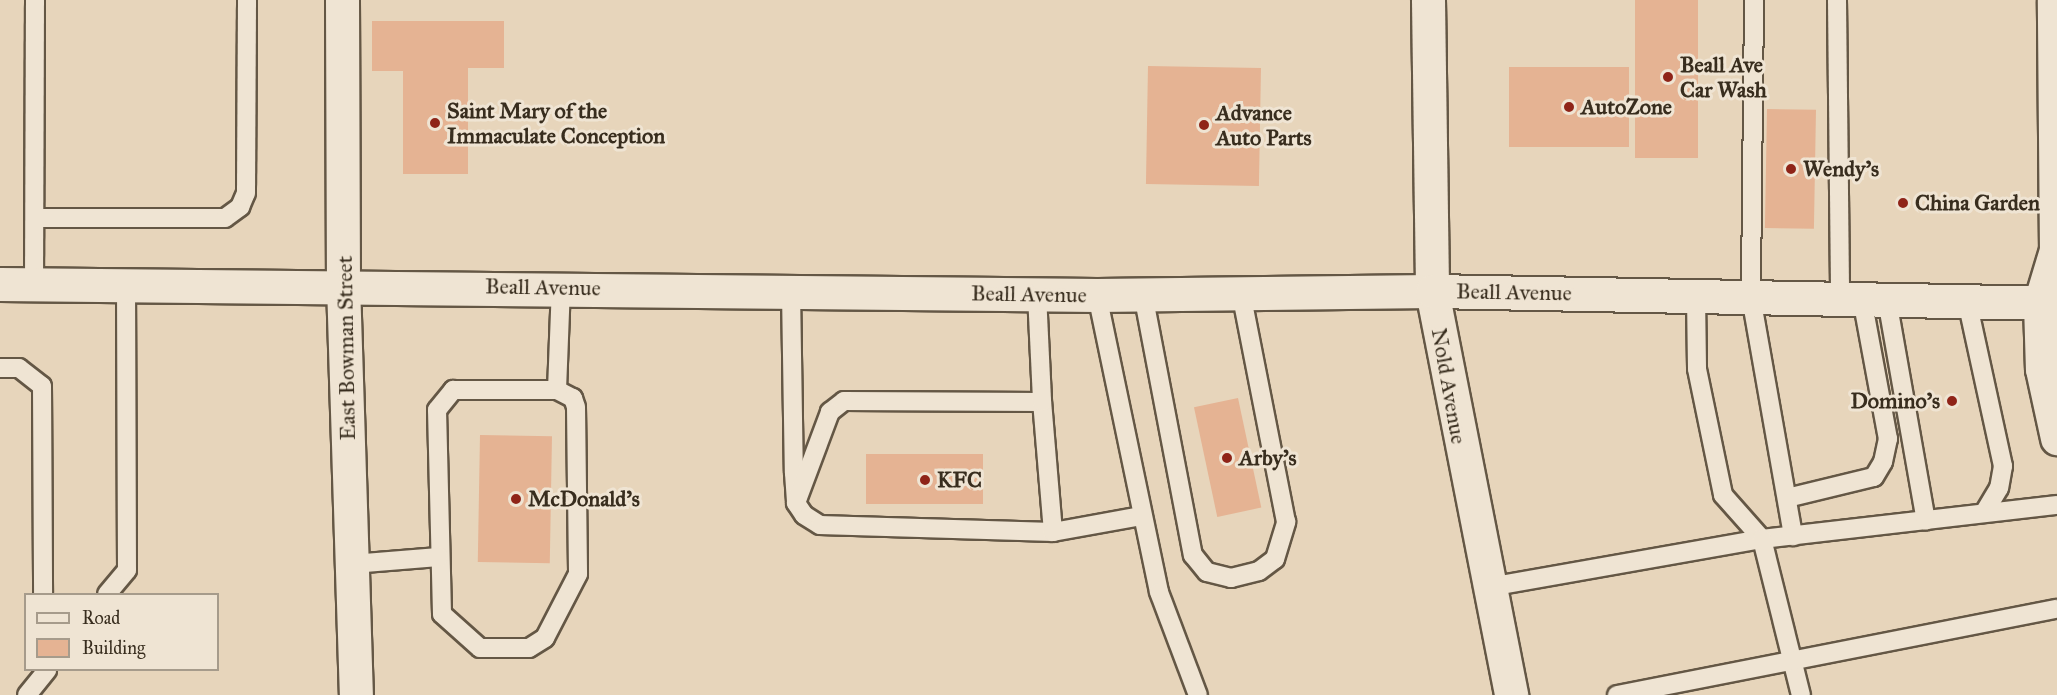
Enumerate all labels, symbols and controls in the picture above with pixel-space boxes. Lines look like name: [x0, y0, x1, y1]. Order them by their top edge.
place label: Beall Ave Car Wash: [1680, 51, 1767, 102]
marker: Beall Ave Car Wash: [1661, 70, 1675, 84]
place label: AutoZone: [1581, 94, 1672, 120]
place label: Saint Mary of the Immaculate Conception: [447, 97, 665, 148]
place label: Advance Auto Parts: [1216, 99, 1312, 150]
marker: AutoZone: [1562, 100, 1576, 114]
marker: Saint Mary of the Immaculate Conception: [428, 116, 442, 130]
marker: Advance Auto Parts: [1197, 118, 1211, 132]
place label: Wendy's: [1803, 156, 1879, 182]
marker: Wendy's: [1784, 162, 1798, 176]
place label: China Garden: [1915, 190, 2040, 216]
marker: China Garden: [1896, 196, 1910, 210]
street label: East Bowman Street: [331, 255, 361, 441]
street label: Beall Avenue: [485, 273, 601, 301]
street label: Beall Avenue: [1456, 278, 1572, 306]
street label: Beall Avenue: [971, 280, 1087, 308]
street label: Nold Avenue: [1426, 326, 1472, 446]
place label: Domino's: [1850, 388, 1940, 414]
marker: Domino's: [1945, 394, 1959, 408]
place label: Arby's: [1239, 445, 1297, 471]
marker: Arby's: [1220, 451, 1234, 465]
place label: KFC: [937, 467, 982, 493]
marker: KFC: [918, 473, 932, 487]
place label: McDonald's: [528, 486, 640, 512]
marker: McDonald's: [509, 492, 523, 506]
legend: [24, 593, 219, 671]
text: Road: [82, 607, 120, 629]
text: Building: [82, 637, 145, 659]

